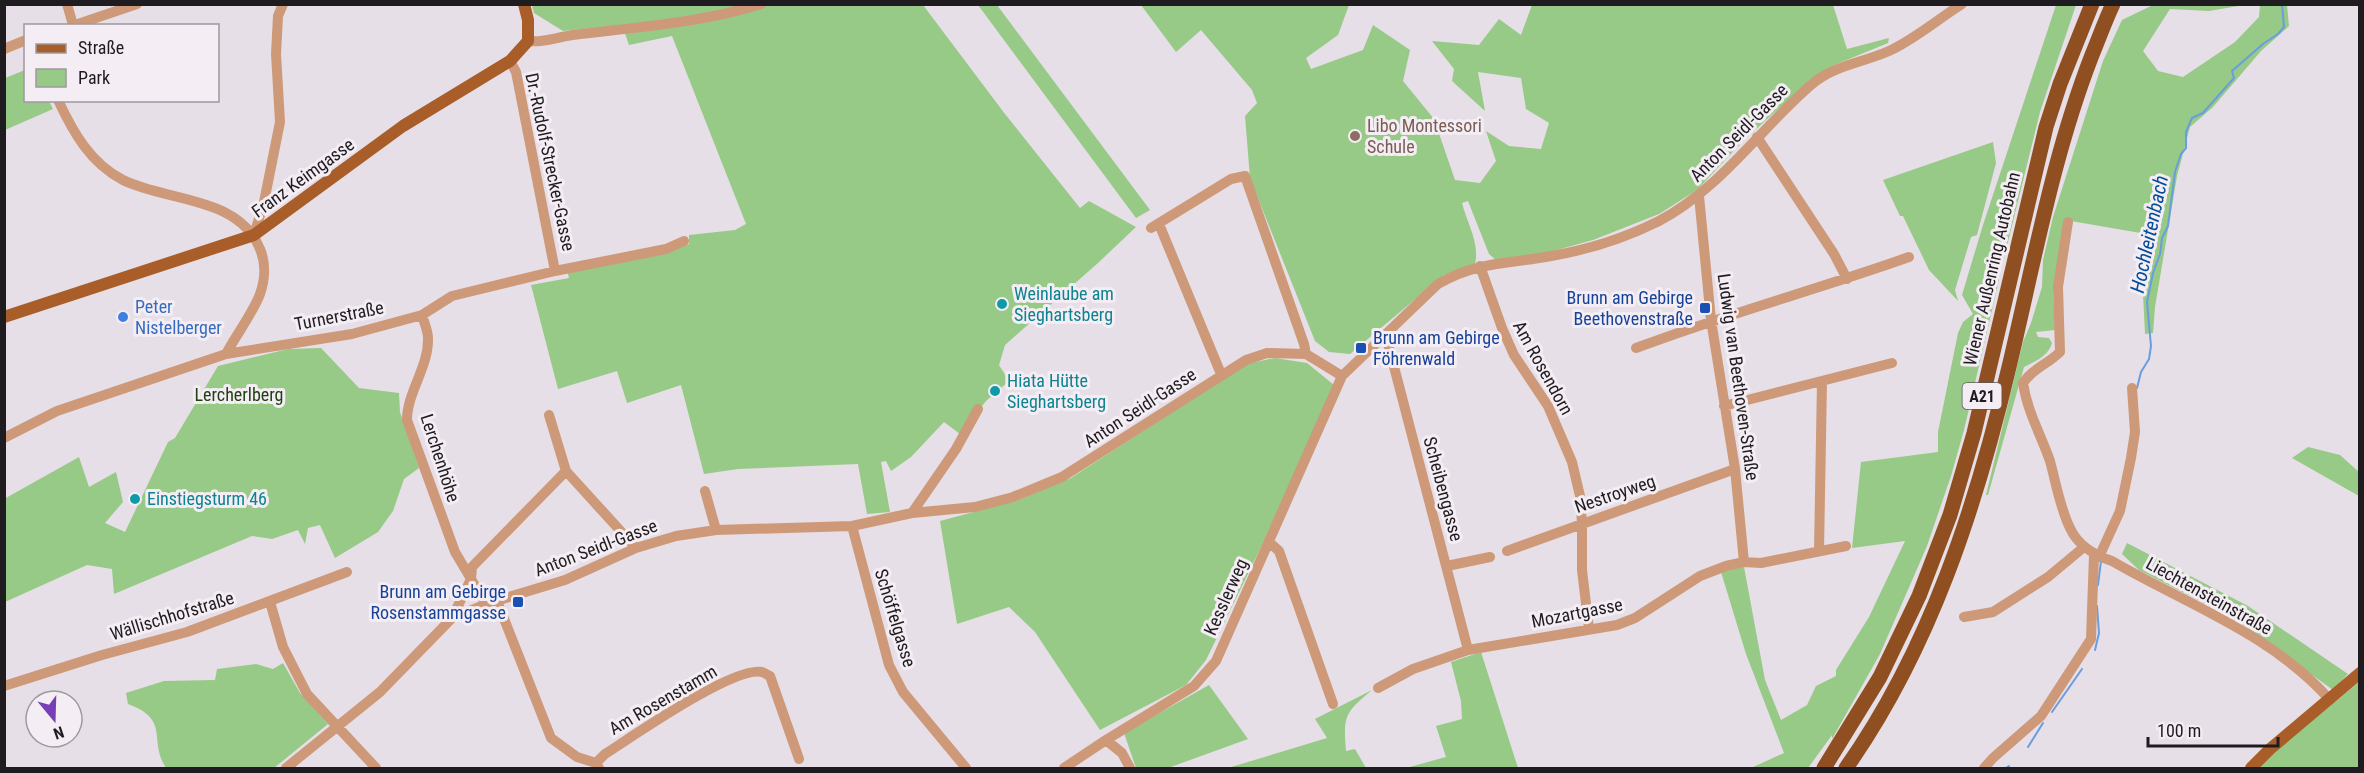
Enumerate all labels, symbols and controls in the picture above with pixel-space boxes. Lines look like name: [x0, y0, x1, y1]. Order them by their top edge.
legend: [24, 24, 219, 102]
text: Straße: [78, 37, 124, 58]
text: Park: [78, 67, 110, 88]
street label: Dr.-Rudolf-Strecker-Gasse: [521, 71, 580, 253]
street label: Anton Seidl-Gasse: [1685, 79, 1792, 186]
place label: Libo Montessori Schule: [1367, 115, 1482, 157]
marker: Libo Montessori Schule: [1348, 129, 1362, 143]
street label: Franz Keimgasse: [248, 134, 358, 222]
street label: Wiener Außenring Autobahn: [1959, 170, 2024, 368]
water label: Hochleitenbach: [2125, 173, 2173, 295]
street label: Ludwig van Beethoven-Straße: [1714, 272, 1763, 482]
place label: Weinlaube am Sieghartsberg: [1014, 283, 1114, 325]
place label: Brunn am Gebirge Beethovenstraße: [1566, 287, 1693, 329]
place label: Peter Nistelberger: [135, 296, 222, 338]
street label: Turnerstraße: [292, 297, 385, 334]
marker: Weinlaube am Sieghartsberg: [995, 297, 1009, 311]
marker: Brunn am Gebirge Beethovenstraße: [1698, 301, 1712, 315]
marker: Peter Nistelberger: [116, 310, 130, 324]
street label: Am Rosendorn: [1509, 317, 1578, 418]
place label: Brunn am Gebirge Föhrenwald: [1373, 327, 1500, 369]
marker: Brunn am Gebirge Föhrenwald: [1354, 341, 1368, 355]
street label: Anton Seidl-Gasse: [1080, 363, 1200, 452]
place label: Hiata Hütte Sieghartsberg: [1007, 370, 1106, 412]
road number: A21: [1962, 383, 2002, 409]
park label: Lercherlberg: [195, 384, 283, 405]
marker: Hiata Hütte Sieghartsberg: [988, 384, 1002, 398]
street label: Lerchenhöhe: [416, 411, 465, 505]
street label: Scheibengasse: [1419, 434, 1468, 543]
street label: Nestroyweg: [1572, 470, 1658, 517]
place label: Einstiegsturm 46: [147, 488, 267, 509]
marker: Einstiegsturm 46: [128, 492, 142, 506]
street label: Anton Seidl-Gasse: [532, 514, 660, 581]
street label: Liechtensteinstraße: [2143, 552, 2276, 639]
street label: Kesslerweg: [1199, 555, 1252, 638]
street label: Schöffelgasse: [871, 566, 920, 669]
place label: Brunn am Gebirge Rosenstammgasse: [370, 581, 506, 623]
street label: Wällischhofstraße: [107, 587, 236, 644]
street label: Mozartgasse: [1529, 593, 1624, 632]
marker: Brunn am Gebirge Rosenstammgasse: [511, 595, 525, 609]
street label: Am Rosenstamm: [605, 660, 721, 739]
north arrow: [24, 689, 84, 749]
scale bar: [2148, 710, 2278, 748]
text: 100 m: [2157, 720, 2201, 741]
text: N: [51, 722, 66, 743]

